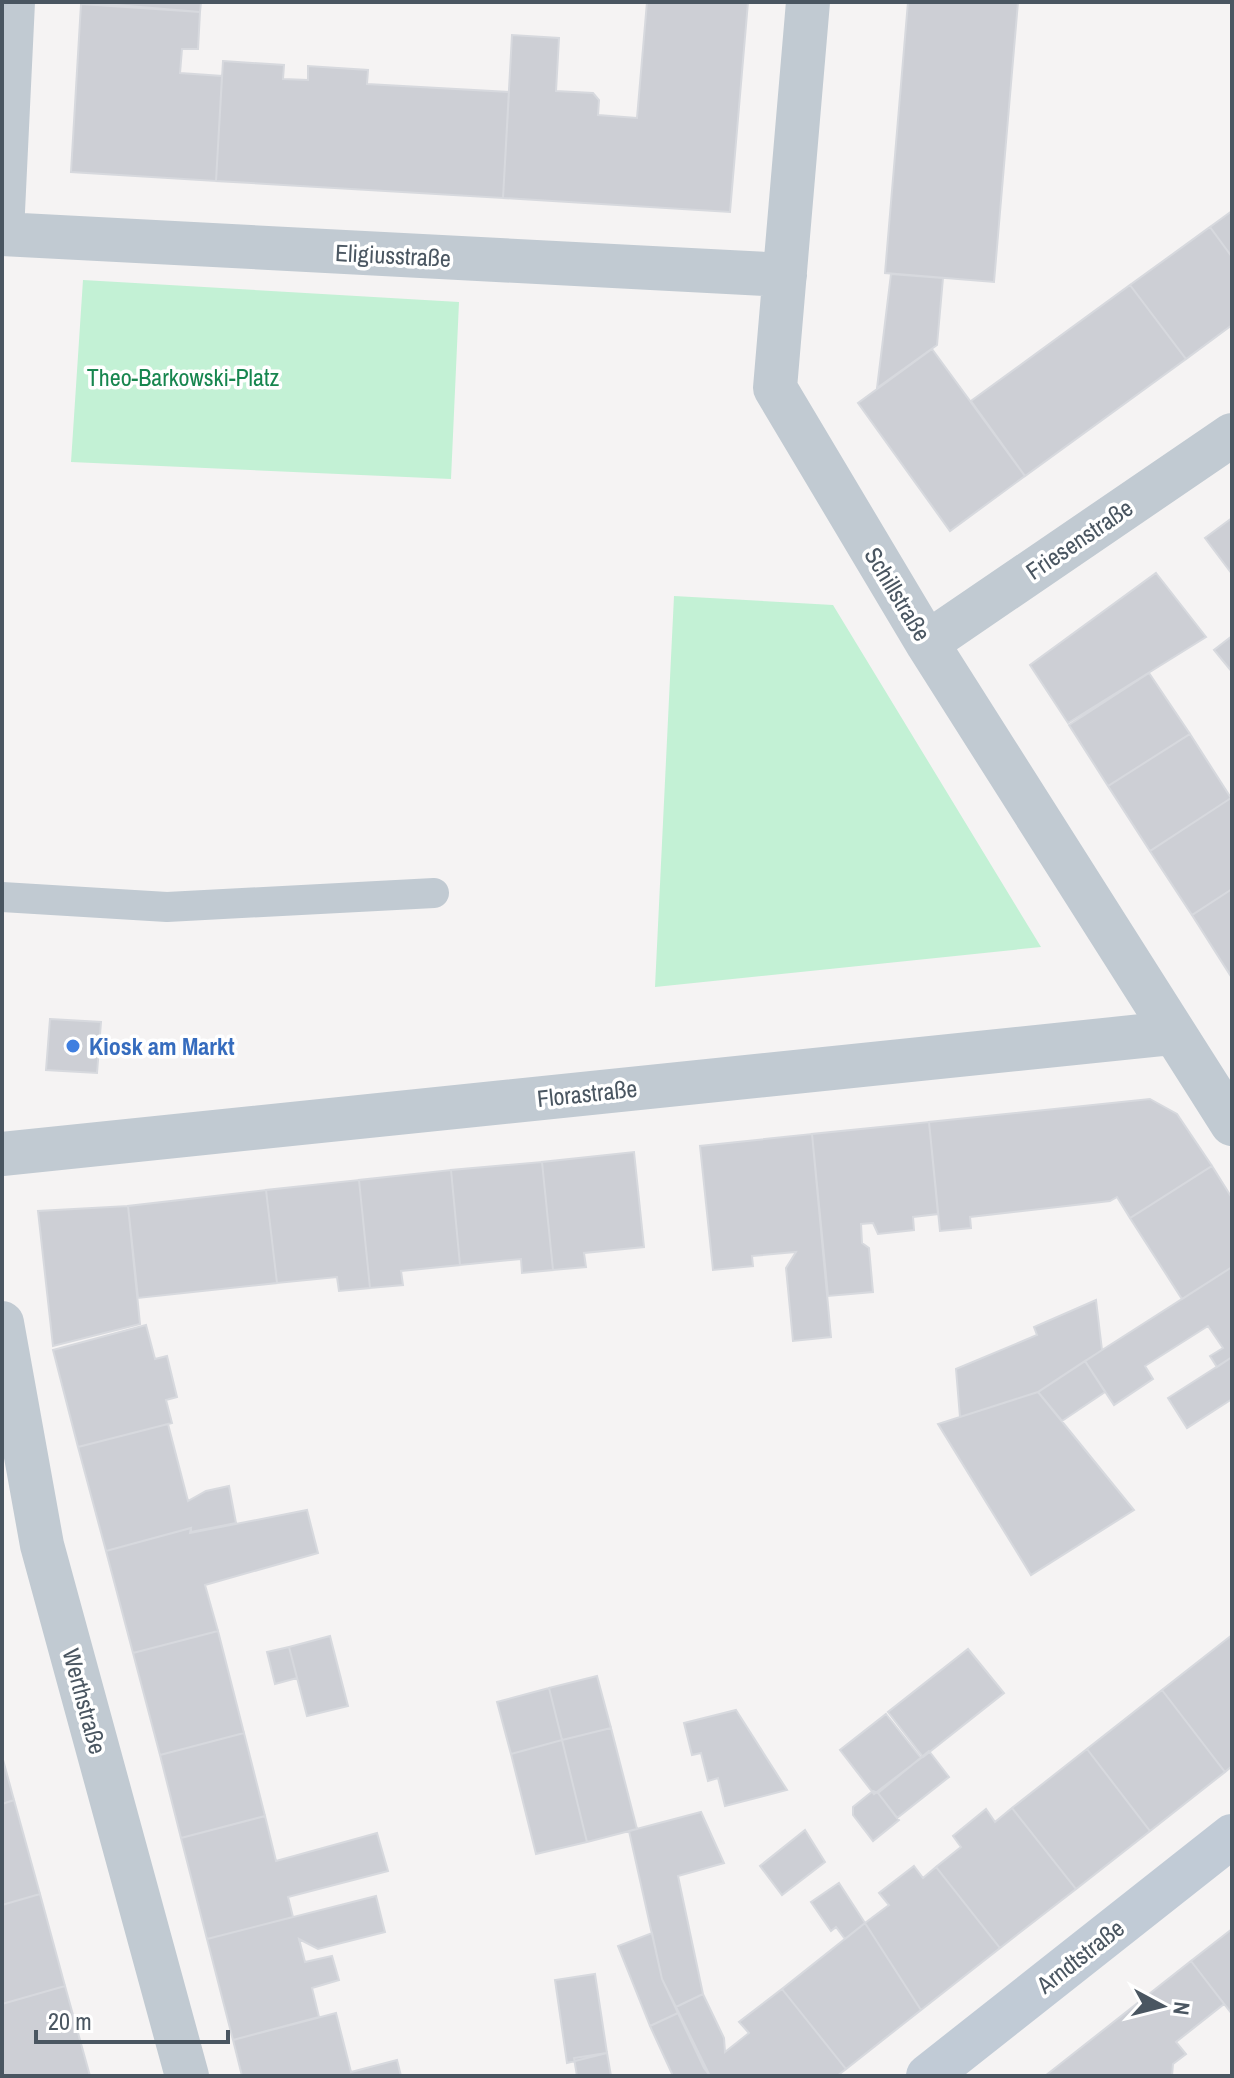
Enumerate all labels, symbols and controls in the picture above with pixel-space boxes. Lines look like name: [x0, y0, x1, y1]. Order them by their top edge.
street label: Eligiusstraße: [334, 236, 452, 274]
park label: Theo-Barkowski-Platz: [87, 361, 279, 393]
street label: Friesenstraße: [1019, 491, 1139, 587]
street label: Schillstraße: [858, 541, 938, 647]
place label: Kiosk am Markt: [89, 1030, 235, 1062]
marker: Kiosk am Markt: [64, 1037, 82, 1055]
street label: Florastraße: [535, 1072, 639, 1114]
street label: Werthstraße: [56, 1645, 114, 1757]
street label: Arndtstraße: [1029, 1912, 1130, 2001]
north arrow: [1122, 1966, 1202, 2046]
scale bar: [36, 1994, 228, 2044]
text: N: [1166, 2000, 1198, 2017]
text: 20 m: [48, 2005, 92, 2037]

